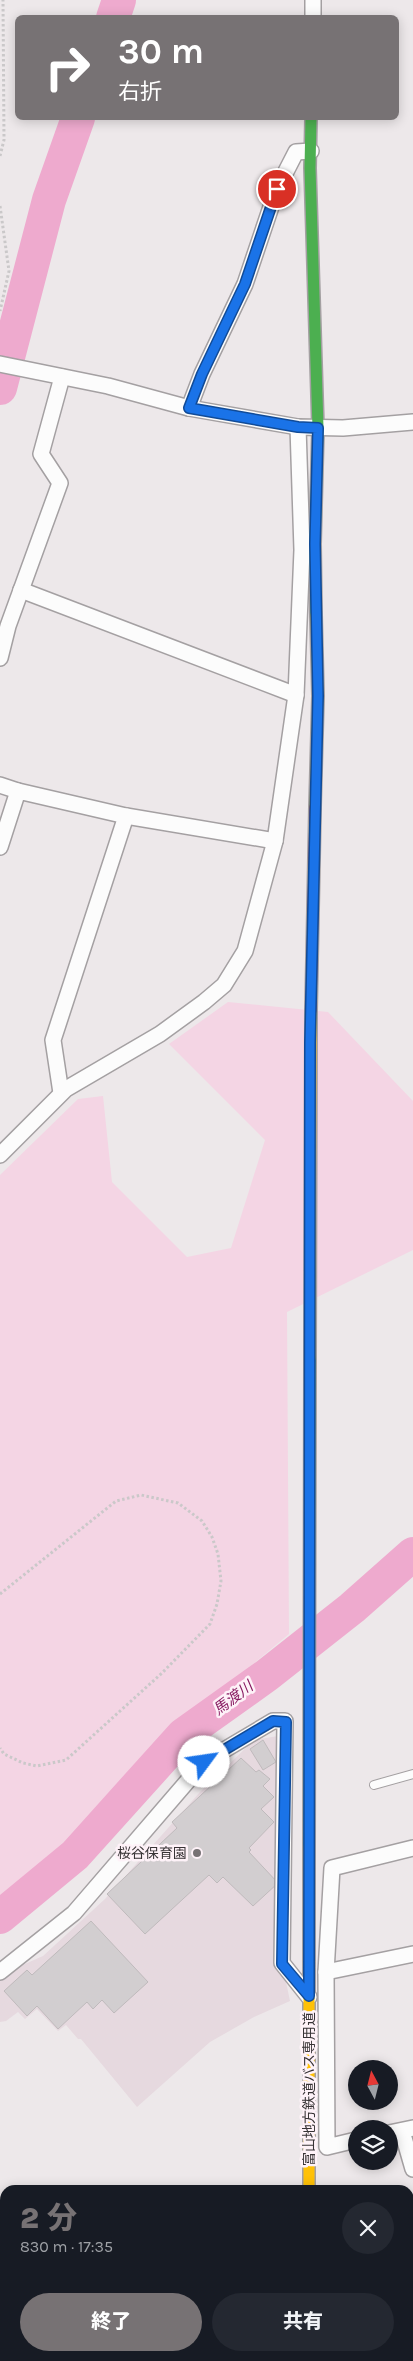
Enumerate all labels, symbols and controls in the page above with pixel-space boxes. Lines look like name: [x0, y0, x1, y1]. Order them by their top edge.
text: 30 m: [118, 31, 204, 72]
icon: right: [35, 35, 100, 100]
text: 右折: [118, 79, 162, 105]
pin: [256, 168, 298, 210]
icon: arrive: [263, 175, 291, 203]
water label: 馬渡川: [210, 1676, 258, 1719]
position arrow: [177, 1735, 229, 1787]
place label: 桜谷保育園: [117, 1845, 187, 1862]
marker: 桜谷保育園: [191, 1847, 203, 1859]
street label: 富山地方鉄道バス専用道: [301, 2012, 318, 2166]
north arrow: [348, 2060, 398, 2110]
map controls: [348, 2060, 398, 2170]
button: layers: [348, 2120, 398, 2170]
text: 2 分: [20, 2200, 77, 2236]
button: close: [342, 2202, 394, 2254]
text: 830 m · 17:35: [20, 2237, 113, 2256]
button: 終了: [20, 2293, 202, 2351]
button: 共有: [212, 2293, 394, 2351]

